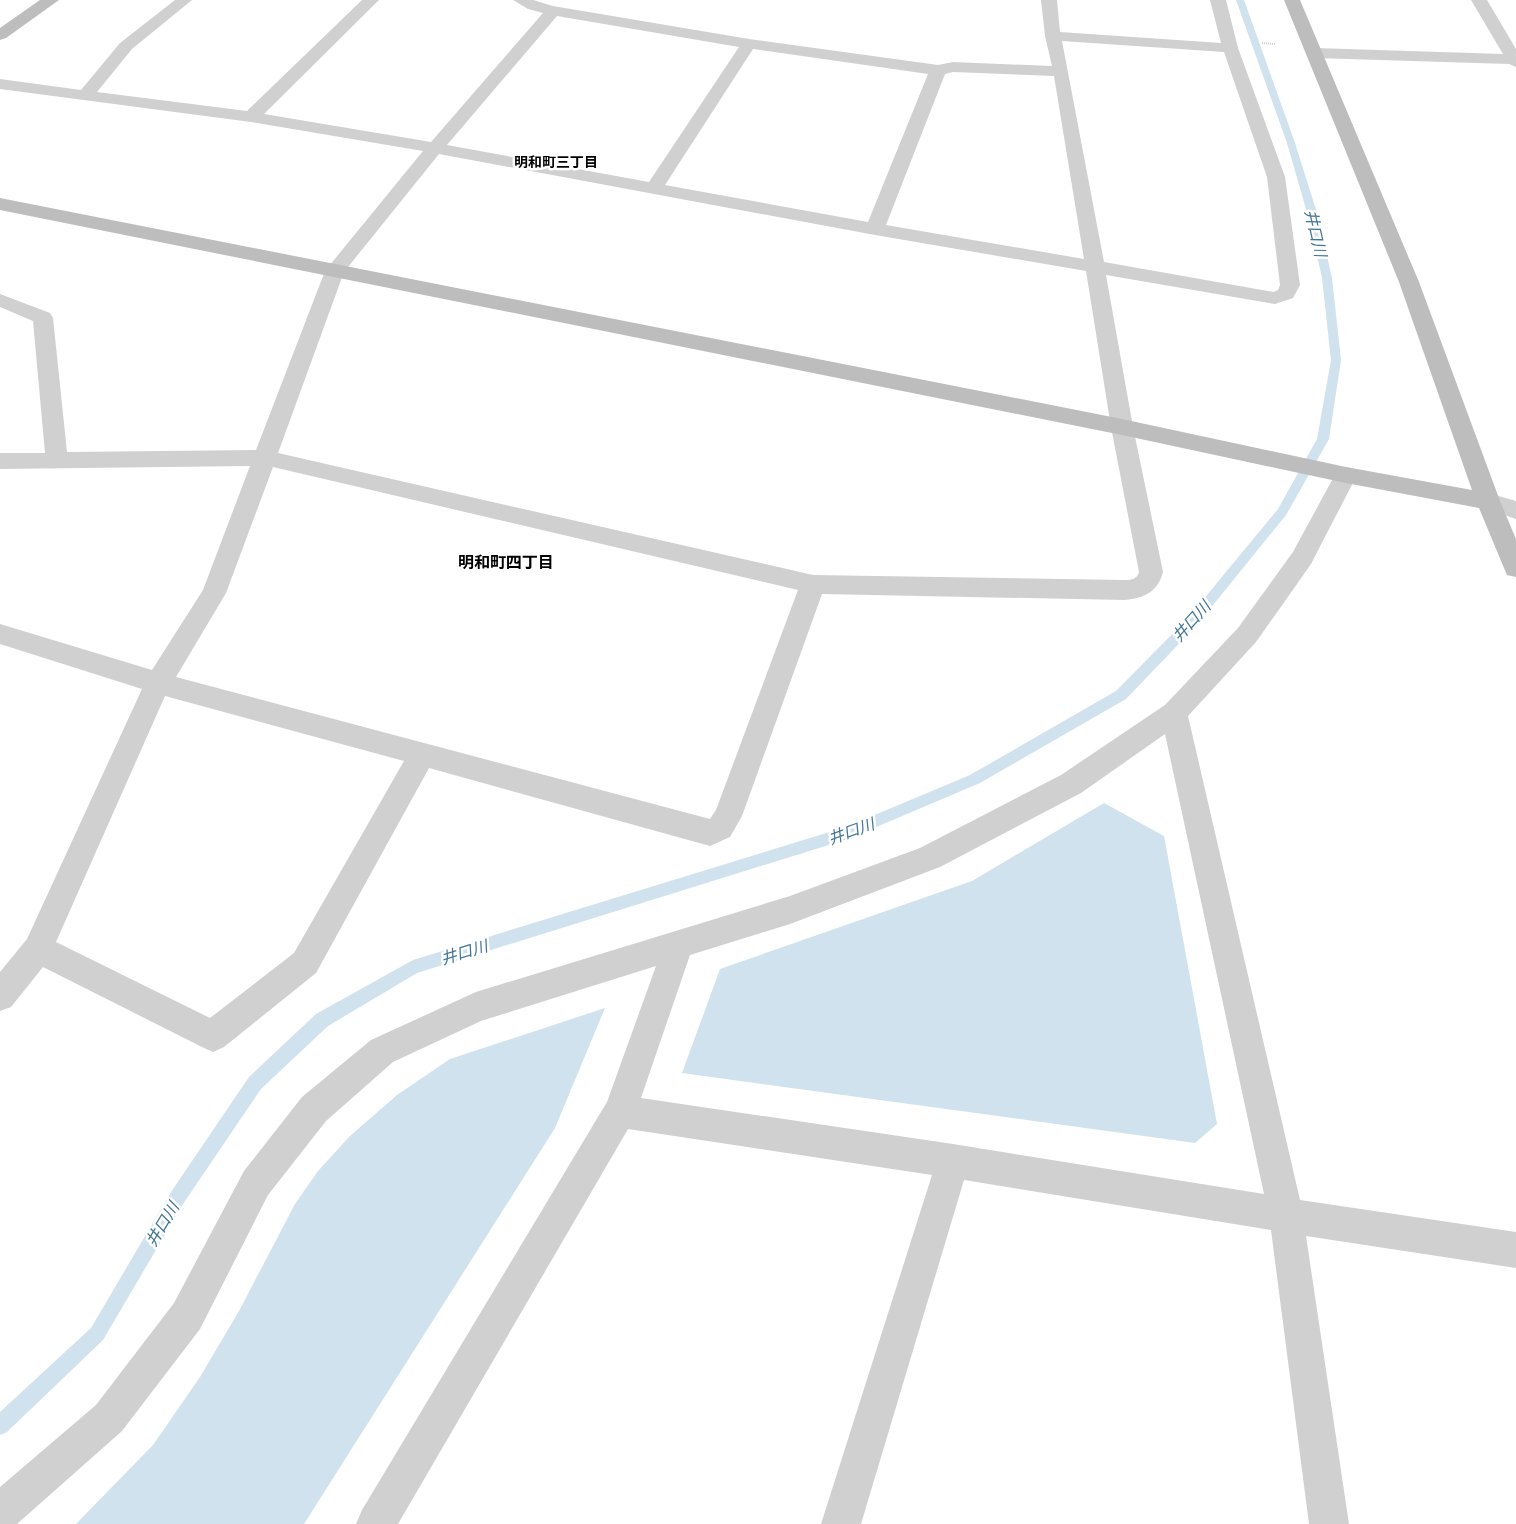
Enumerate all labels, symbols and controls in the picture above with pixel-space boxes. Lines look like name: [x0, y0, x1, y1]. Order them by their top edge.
district label: 明和町三丁目: [514, 154, 598, 171]
water label: 井口川: [1300, 208, 1330, 261]
district label: 明和町四丁目: [458, 554, 554, 573]
water label: 井口川: [1169, 596, 1217, 646]
water label: 井口川: [826, 815, 879, 850]
water label: 井口川: [439, 937, 492, 970]
water label: 井口川: [143, 1198, 185, 1250]

